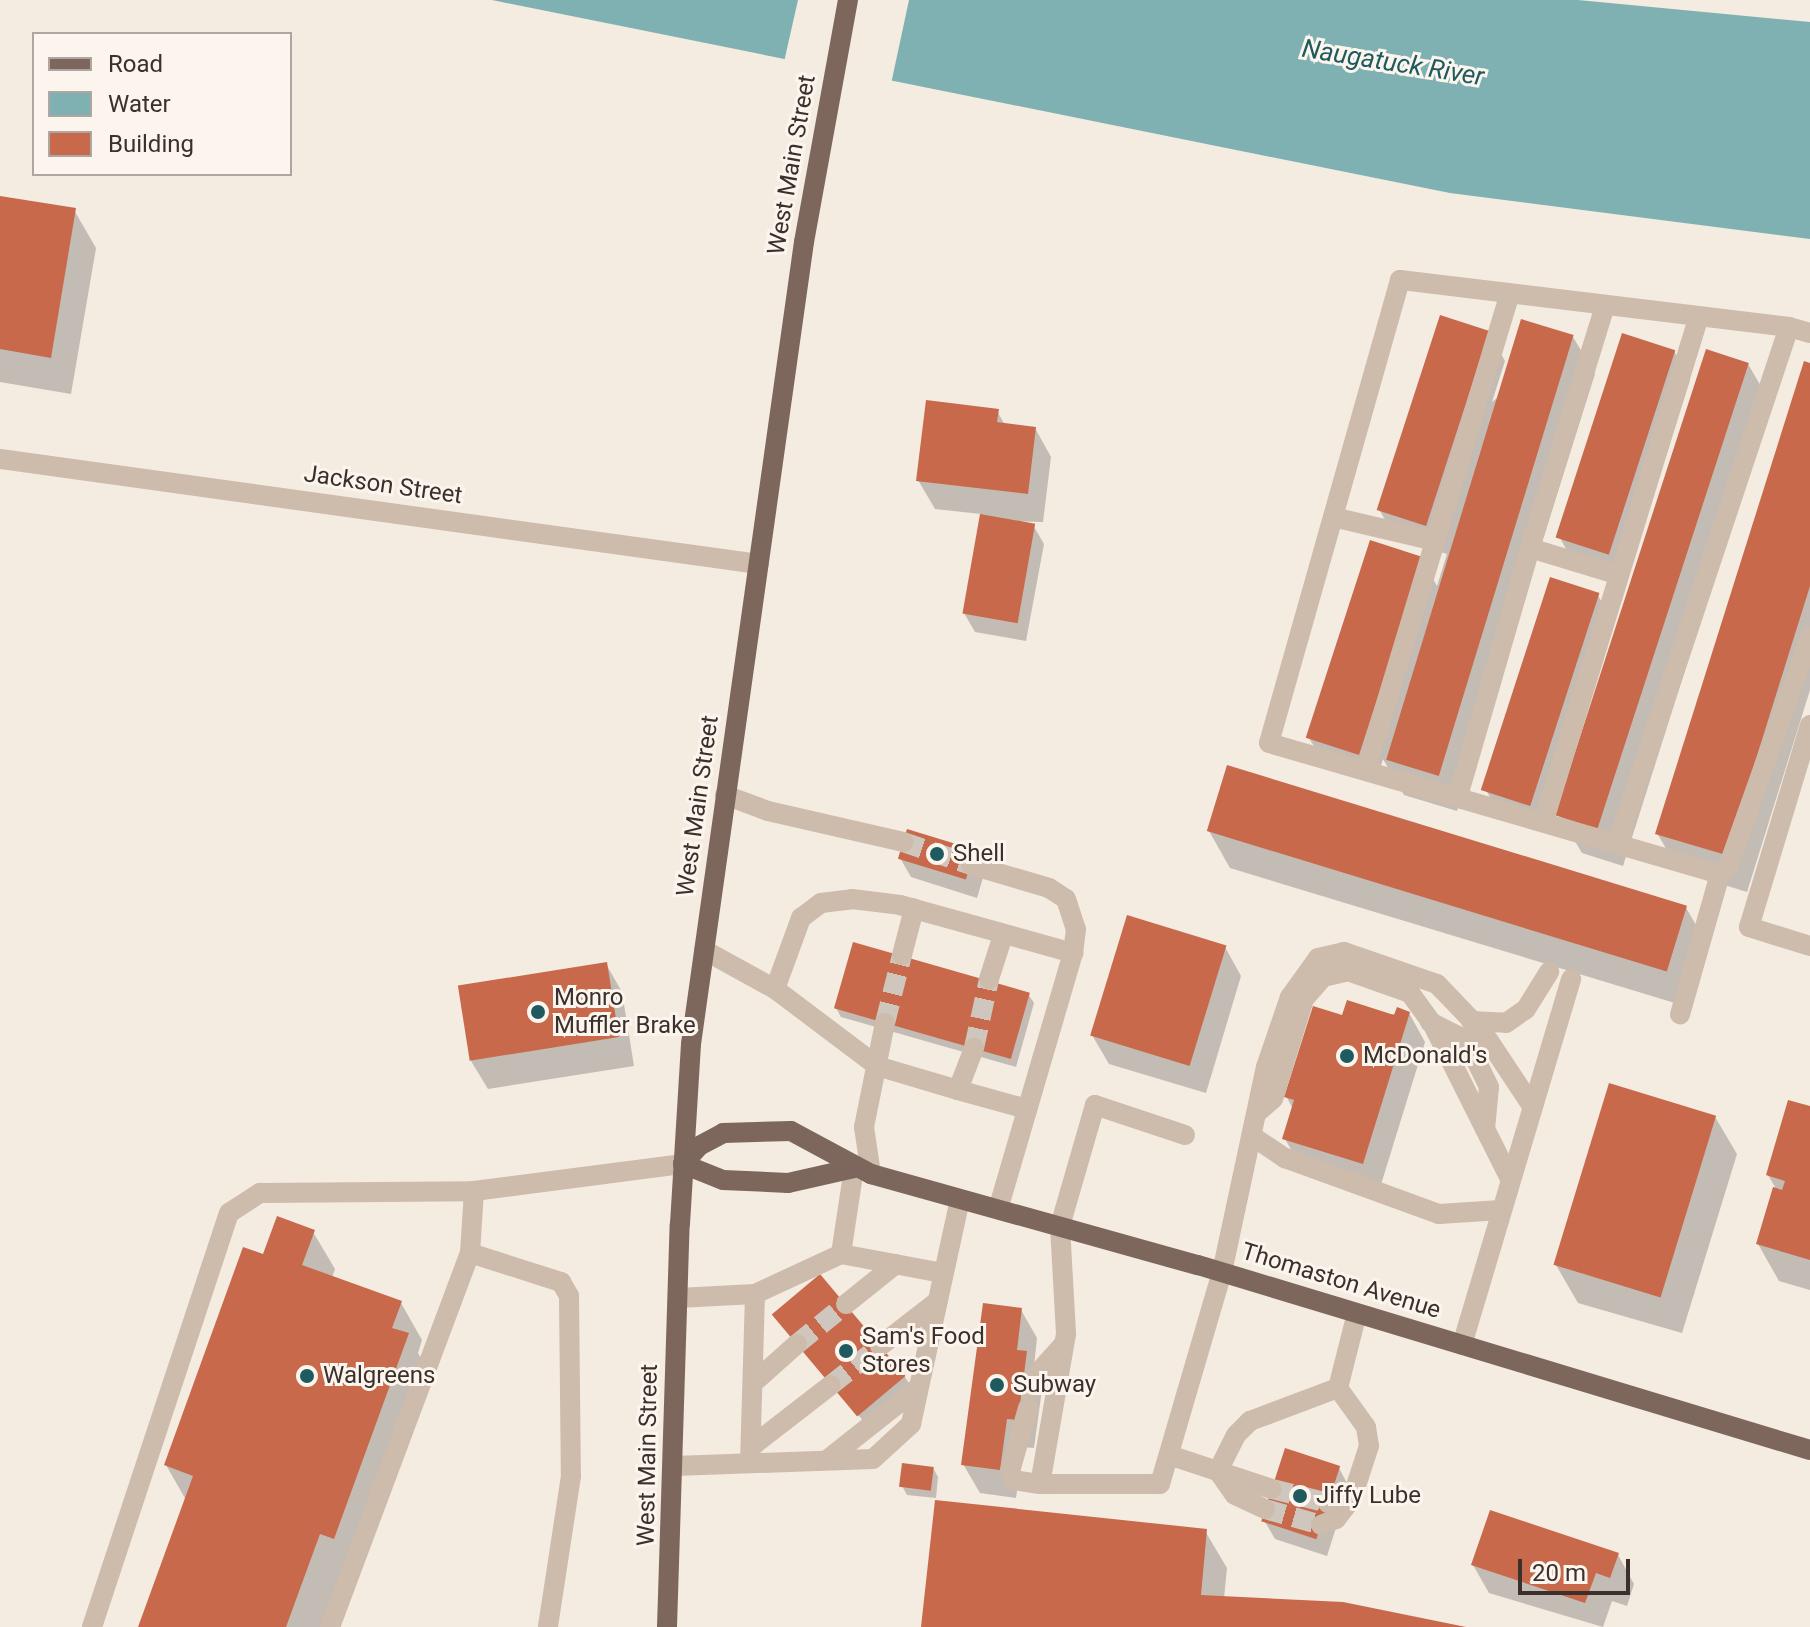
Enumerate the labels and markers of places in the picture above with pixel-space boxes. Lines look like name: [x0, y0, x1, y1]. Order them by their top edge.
place label: Shell: [953, 840, 1005, 868]
marker: Shell: [928, 845, 946, 863]
place label: Monro Muffler Brake: [554, 984, 696, 1040]
marker: Monro Muffler Brake: [529, 1003, 547, 1021]
place label: McDonald's: [1363, 1042, 1487, 1070]
marker: McDonald's: [1338, 1047, 1356, 1065]
place label: Sam's Food Stores: [862, 1323, 985, 1379]
marker: Sam's Food Stores: [837, 1342, 855, 1360]
place label: Walgreens: [323, 1362, 435, 1390]
marker: Walgreens: [298, 1367, 316, 1385]
place label: Subway: [1013, 1371, 1096, 1399]
marker: Subway: [988, 1376, 1006, 1394]
place label: Jiffy Lube: [1316, 1482, 1421, 1510]
marker: Jiffy Lube: [1291, 1487, 1309, 1505]

